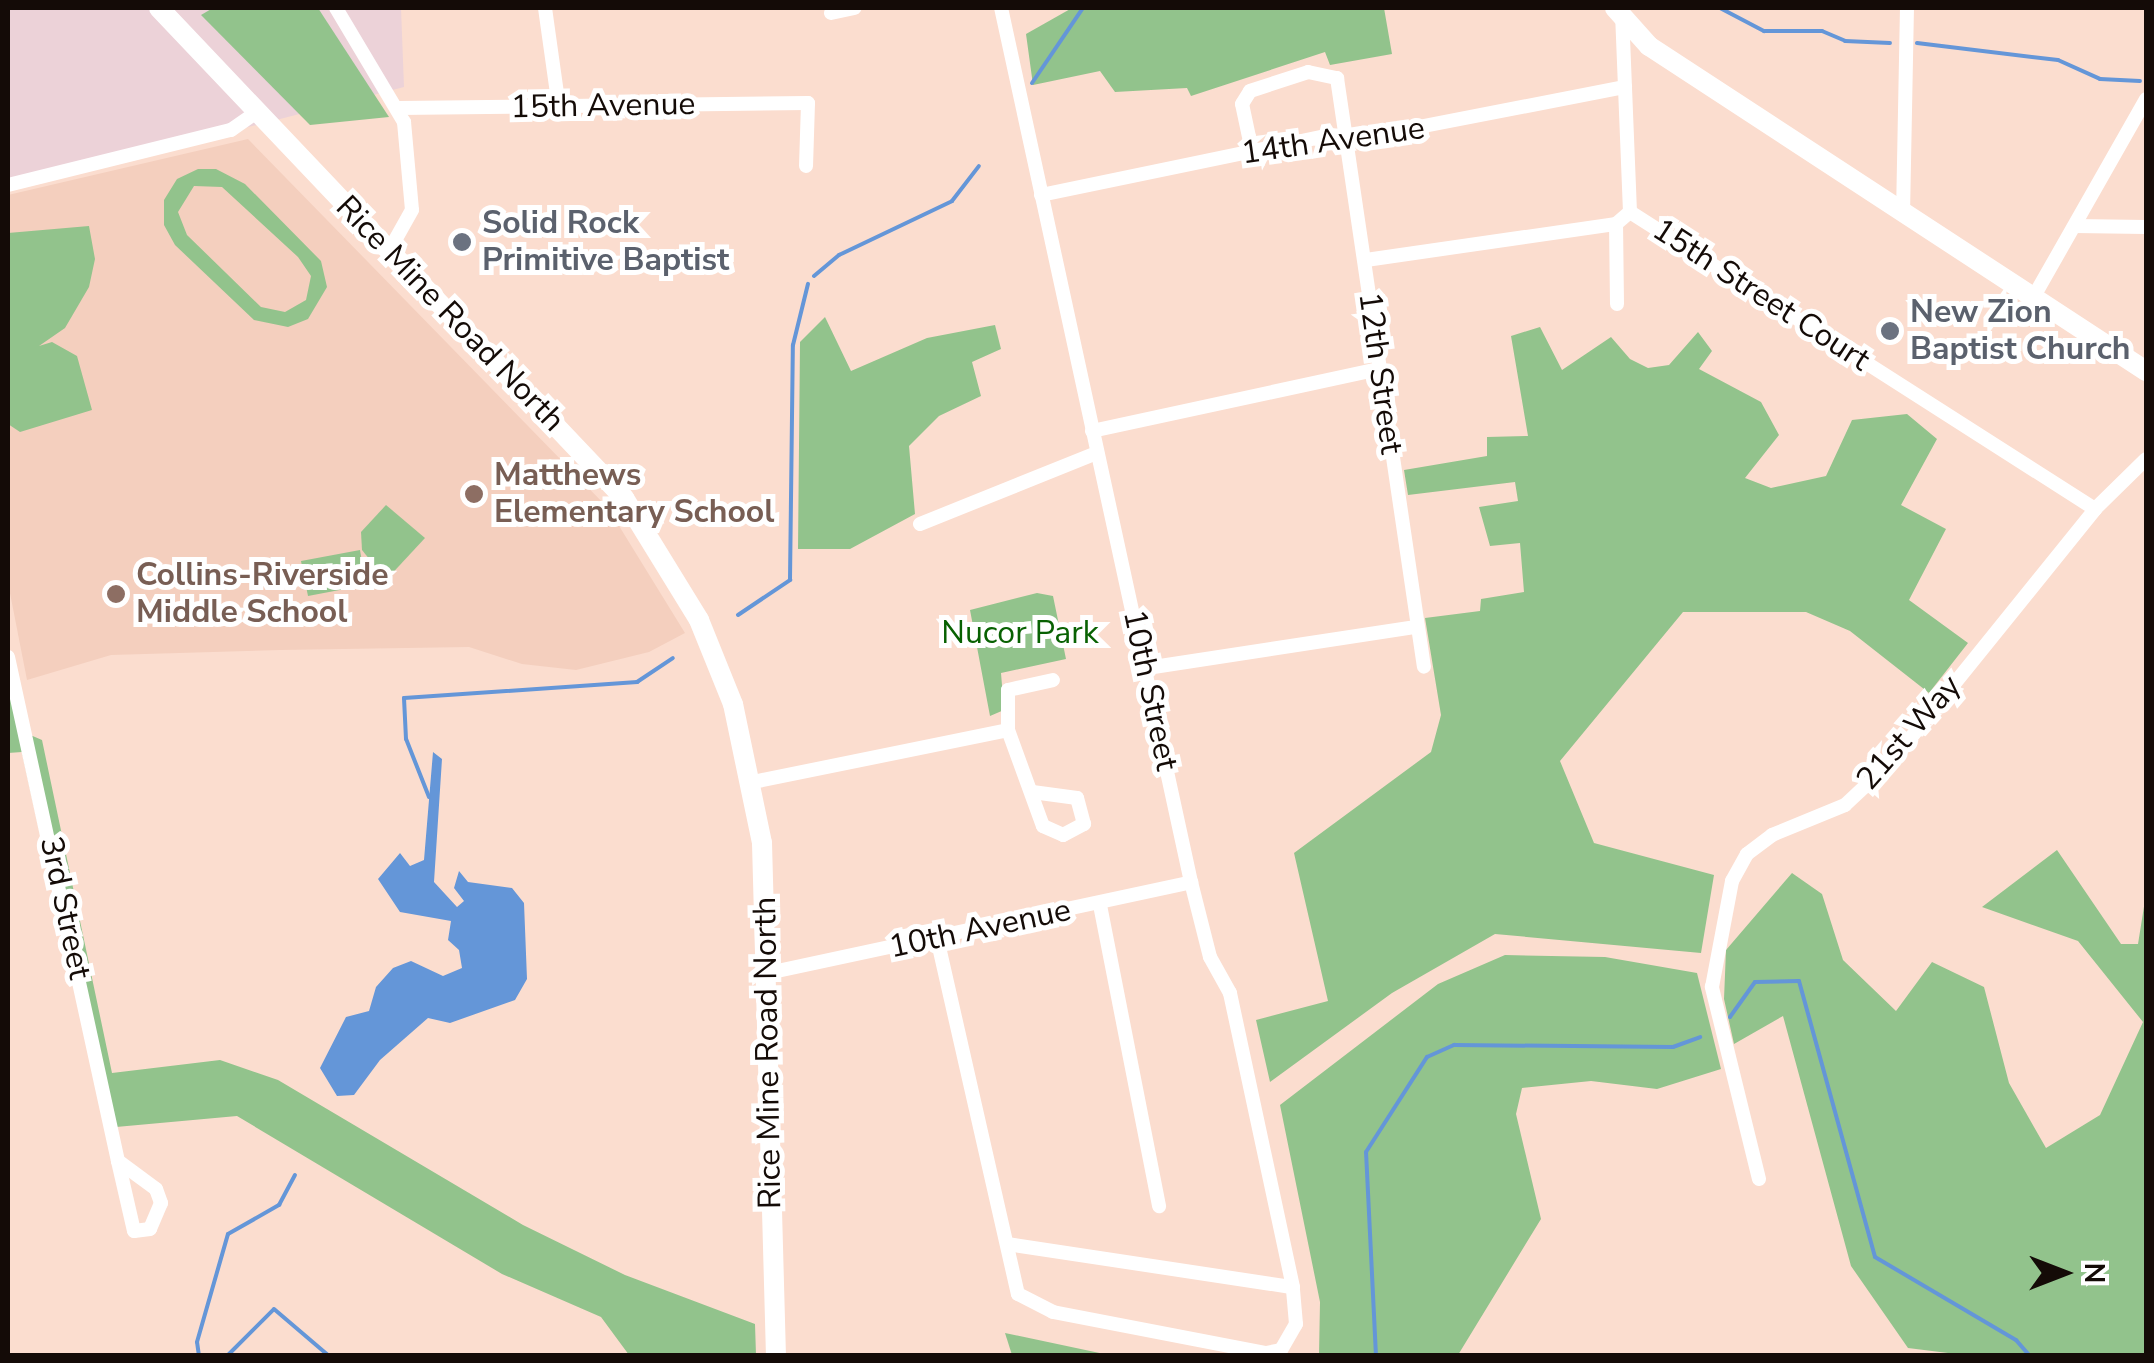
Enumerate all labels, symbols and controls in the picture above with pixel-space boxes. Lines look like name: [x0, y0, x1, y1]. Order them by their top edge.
street label: 15th Avenue: [510, 85, 696, 127]
street label: 14th Avenue: [1239, 109, 1427, 173]
street label: Rice Mine Road North: [328, 188, 572, 440]
place label: Solid Rock Primitive Baptist: [482, 205, 729, 280]
street label: 15th Street Court: [1645, 210, 1877, 380]
marker: Solid Rock Primitive Baptist: [451, 231, 473, 253]
street label: 12th Street: [1350, 289, 1410, 457]
place label: New Zion Baptist Church: [1910, 294, 2130, 369]
marker: New Zion Baptist Church: [1879, 320, 1901, 342]
place label: Matthews Elementary School: [494, 457, 774, 532]
marker: Matthews Elementary School: [463, 483, 485, 505]
place label: Collins-Riverside Middle School: [136, 557, 389, 632]
marker: Collins-Riverside Middle School: [105, 583, 127, 605]
street label: 10th Street: [1114, 606, 1186, 774]
park label: Nucor Park: [941, 614, 1099, 652]
street label: 21st Way: [1849, 668, 1969, 798]
street label: 3rd Street: [31, 833, 99, 983]
street label: 10th Avenue: [886, 891, 1074, 967]
street label: Rice Mine Road North: [746, 896, 790, 1210]
north arrow: [2014, 1223, 2114, 1323]
text: N: [2075, 1263, 2113, 1283]

